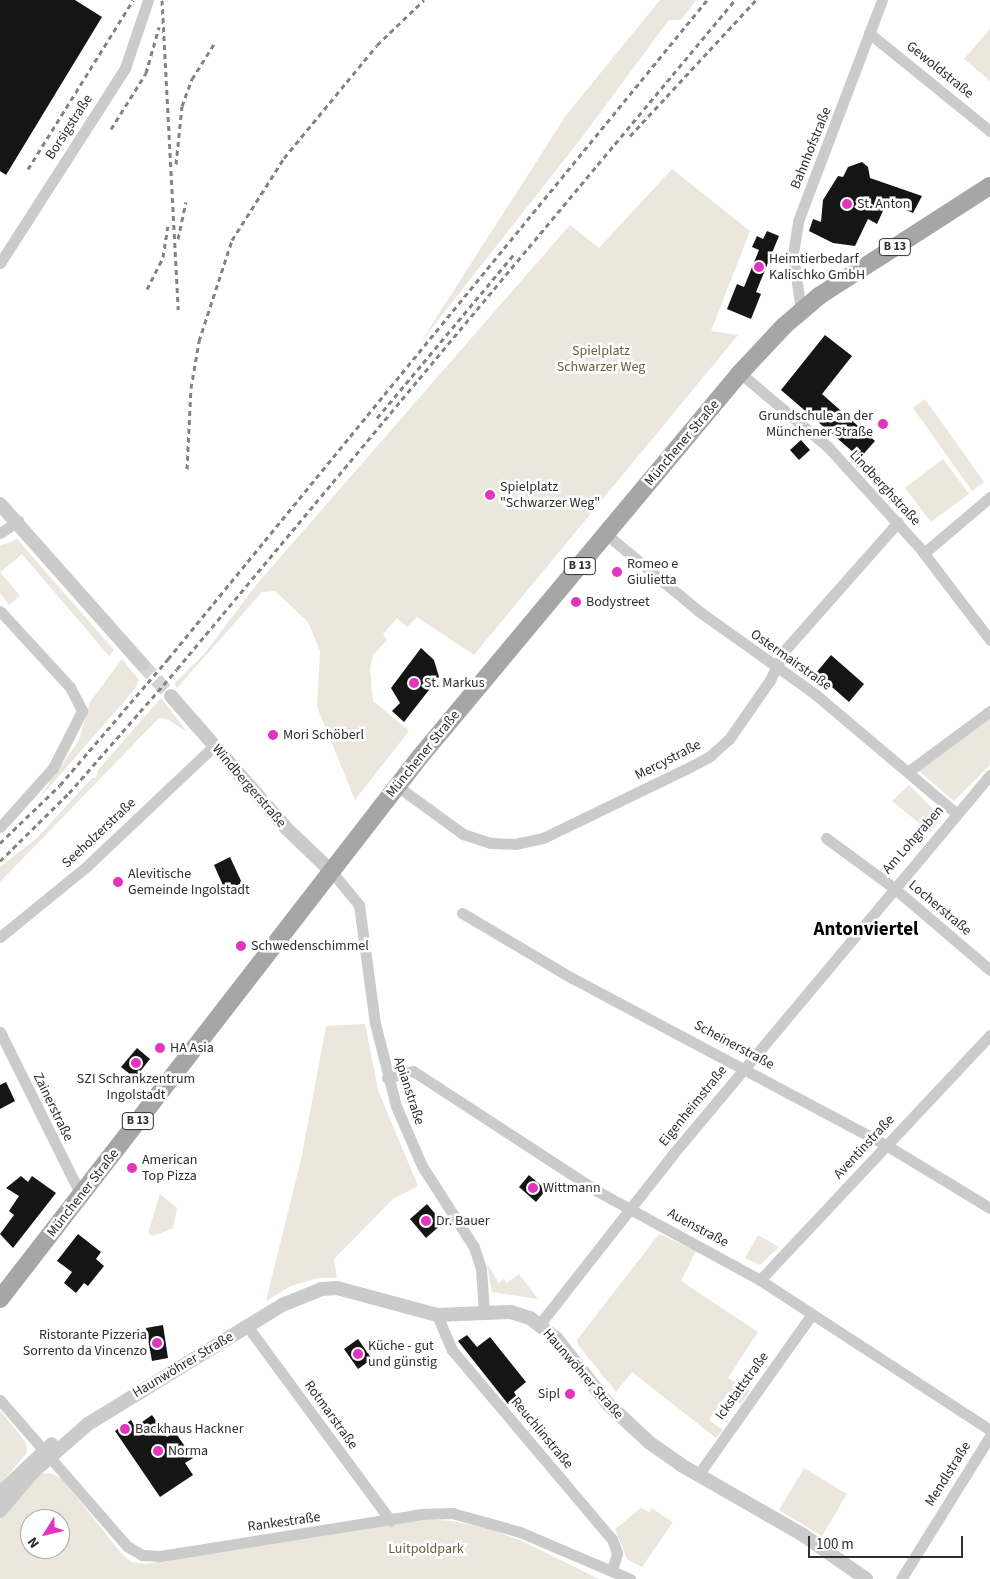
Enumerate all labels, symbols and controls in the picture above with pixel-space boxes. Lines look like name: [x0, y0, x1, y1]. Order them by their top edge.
street label: Gewoldstraße: [903, 38, 977, 102]
street label: Borsigstraße: [42, 91, 96, 163]
street label: Bahnhofstraße: [787, 105, 835, 191]
place label: St. Anton: [857, 196, 910, 212]
marker: St. Anton: [841, 198, 853, 210]
road number: B 13: [879, 238, 911, 256]
place label: Heimtierbedarf Kalischko GmbH: [769, 251, 865, 284]
marker: Heimtierbedarf Kalischko GmbH: [753, 261, 765, 273]
park label: Spielplatz Schwarzer Weg: [557, 343, 645, 376]
street label: Münchener Straße: [641, 397, 723, 489]
place label: Grundschule an der Münchener Straße: [759, 408, 873, 441]
marker: Grundschule an der Münchener Straße: [877, 418, 889, 430]
street label: Lindberghstraße: [846, 447, 924, 529]
place label: Spielplatz "Schwarzer Weg": [500, 479, 600, 512]
marker: Spielplatz "Schwarzer Weg": [484, 489, 496, 501]
road number: B 13: [564, 556, 596, 576]
place label: Romeo e Giulietta: [627, 556, 678, 588]
marker: Romeo e Giulietta: [611, 566, 623, 578]
place label: Bodystreet: [586, 594, 650, 610]
marker: Bodystreet: [570, 596, 582, 608]
street label: Ostermairstraße: [747, 626, 835, 694]
place label: St. Markus: [424, 675, 485, 691]
marker: St. Markus: [408, 677, 420, 689]
street label: Münchener Straße: [383, 707, 463, 801]
place label: Mori Schöberl: [283, 727, 364, 743]
marker: Mori Schöberl: [267, 729, 279, 741]
street label: Mercystraße: [632, 736, 704, 784]
street label: Windbergerstraße: [208, 741, 290, 831]
street label: Seeholzerstraße: [59, 795, 139, 871]
street label: Am Lohgraben: [879, 802, 947, 878]
place label: Alevitische Gemeinde Ingolstadt: [128, 866, 250, 899]
marker: Alevitische Gemeinde Ingolstadt: [112, 876, 124, 888]
street label: Locherstraße: [905, 877, 975, 939]
district label: Antonviertel: [814, 919, 918, 941]
place label: Schwedenschimmel: [251, 938, 369, 954]
marker: Schwedenschimmel: [235, 940, 247, 952]
street label: Scheinerstraße: [691, 1017, 777, 1073]
place label: HA Asia: [170, 1040, 214, 1056]
marker: HA Asia: [154, 1042, 166, 1054]
street label: Apianstraße: [390, 1055, 428, 1127]
marker: SZI Schrankzentrum Ingolstadt: [130, 1057, 142, 1069]
street label: Eigenheimstraße: [655, 1062, 731, 1150]
street label: Zainerstraße: [29, 1070, 77, 1144]
place label: SZI Schrankzentrum Ingolstadt: [77, 1071, 195, 1104]
road number: B 13: [122, 1112, 154, 1130]
street label: Aventinstraße: [830, 1112, 898, 1182]
street label: Münchener Straße: [43, 1146, 123, 1240]
place label: American Top Pizza: [142, 1152, 197, 1184]
marker: American Top Pizza: [126, 1162, 138, 1174]
place label: Wittmann: [543, 1180, 601, 1196]
marker: Wittmann: [527, 1182, 539, 1194]
street label: Auenstraße: [665, 1205, 731, 1251]
place label: Dr. Bauer: [436, 1213, 490, 1229]
marker: Dr. Bauer: [420, 1215, 432, 1227]
street label: Haunwöhrer Straße: [539, 1325, 627, 1423]
place label: Ristorante Pizzeria Sorrento da Vincenzo: [23, 1327, 147, 1360]
street label: Haunwöhrer Straße: [130, 1328, 236, 1402]
marker: Ristorante Pizzeria Sorrento da Vincenzo: [151, 1337, 163, 1349]
place label: Küche - gut und günstig: [368, 1338, 437, 1370]
marker: Küche - gut und günstig: [352, 1348, 364, 1360]
street label: Ickstattstraße: [712, 1349, 772, 1423]
street label: Rotmarstraße: [301, 1378, 361, 1452]
place label: Sipl: [538, 1386, 560, 1402]
marker: Sipl: [564, 1388, 576, 1400]
street label: Reuchlinstraße: [507, 1394, 577, 1472]
place label: Backhaus Hackner: [135, 1421, 244, 1437]
marker: Backhaus Hackner: [119, 1423, 131, 1435]
street label: Mendlstraße: [922, 1439, 974, 1509]
place label: Norma: [168, 1443, 208, 1459]
marker: Norma: [152, 1445, 164, 1457]
north arrow: [20, 1509, 70, 1559]
street label: Rankestraße: [247, 1509, 321, 1535]
scale bar: [810, 1526, 965, 1558]
text: N: [23, 1533, 45, 1552]
text: 100 m: [816, 1534, 854, 1555]
park label: Luitpoldpark: [388, 1541, 464, 1557]

